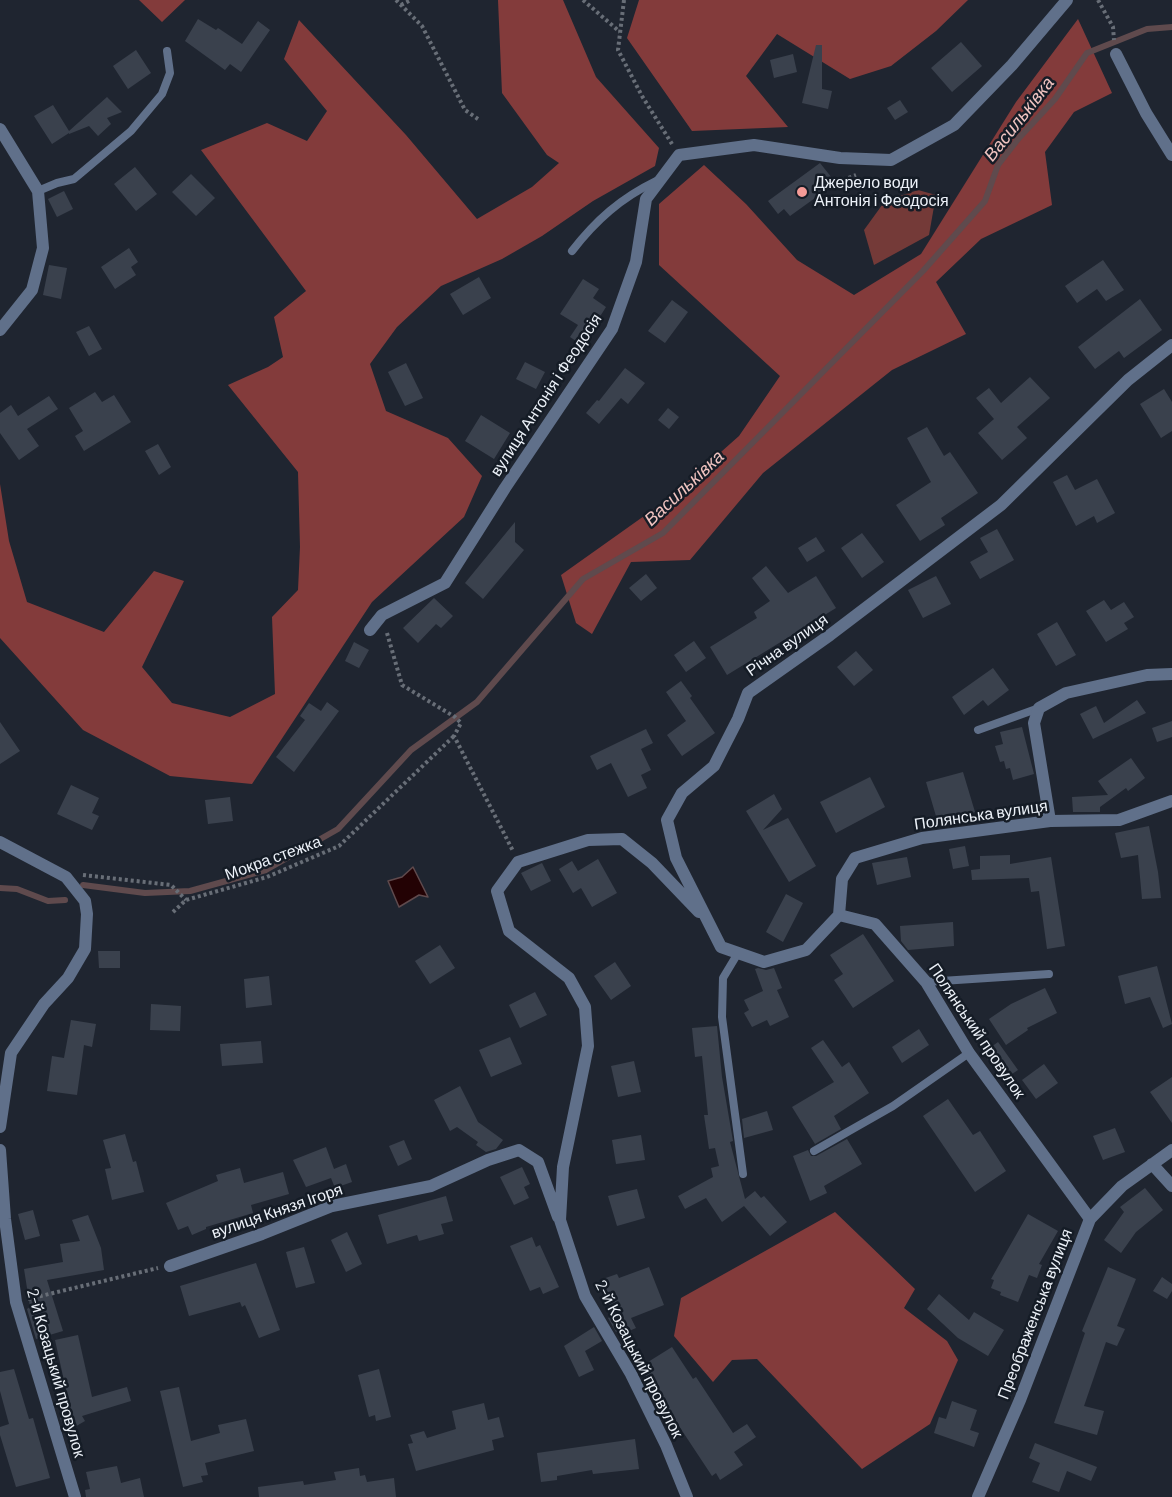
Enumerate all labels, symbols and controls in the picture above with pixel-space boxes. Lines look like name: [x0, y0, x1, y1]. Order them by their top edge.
water label: Васильківка: [979, 73, 1059, 165]
place label: Джерело води Антонія і Феодосія: [814, 173, 949, 211]
marker: Джерело води Антонія і Феодосія: [795, 185, 809, 199]
street label: вулиця Антонія і Феодосія: [486, 310, 606, 480]
water label: Васильківка: [640, 446, 728, 530]
street label: Річна вулиця: [742, 610, 832, 680]
street label: Полянська вулиця: [913, 796, 1049, 834]
street label: Мокра стежка: [222, 832, 324, 884]
street label: Полянський провулок: [925, 960, 1029, 1102]
street label: вулиця Князя Ігоря: [209, 1180, 345, 1242]
street label: Преображенська вулиця: [994, 1226, 1076, 1402]
street label: 2-й Козацький провулок: [591, 1277, 687, 1441]
street label: 2-й Козацький провулок: [23, 1286, 89, 1460]

